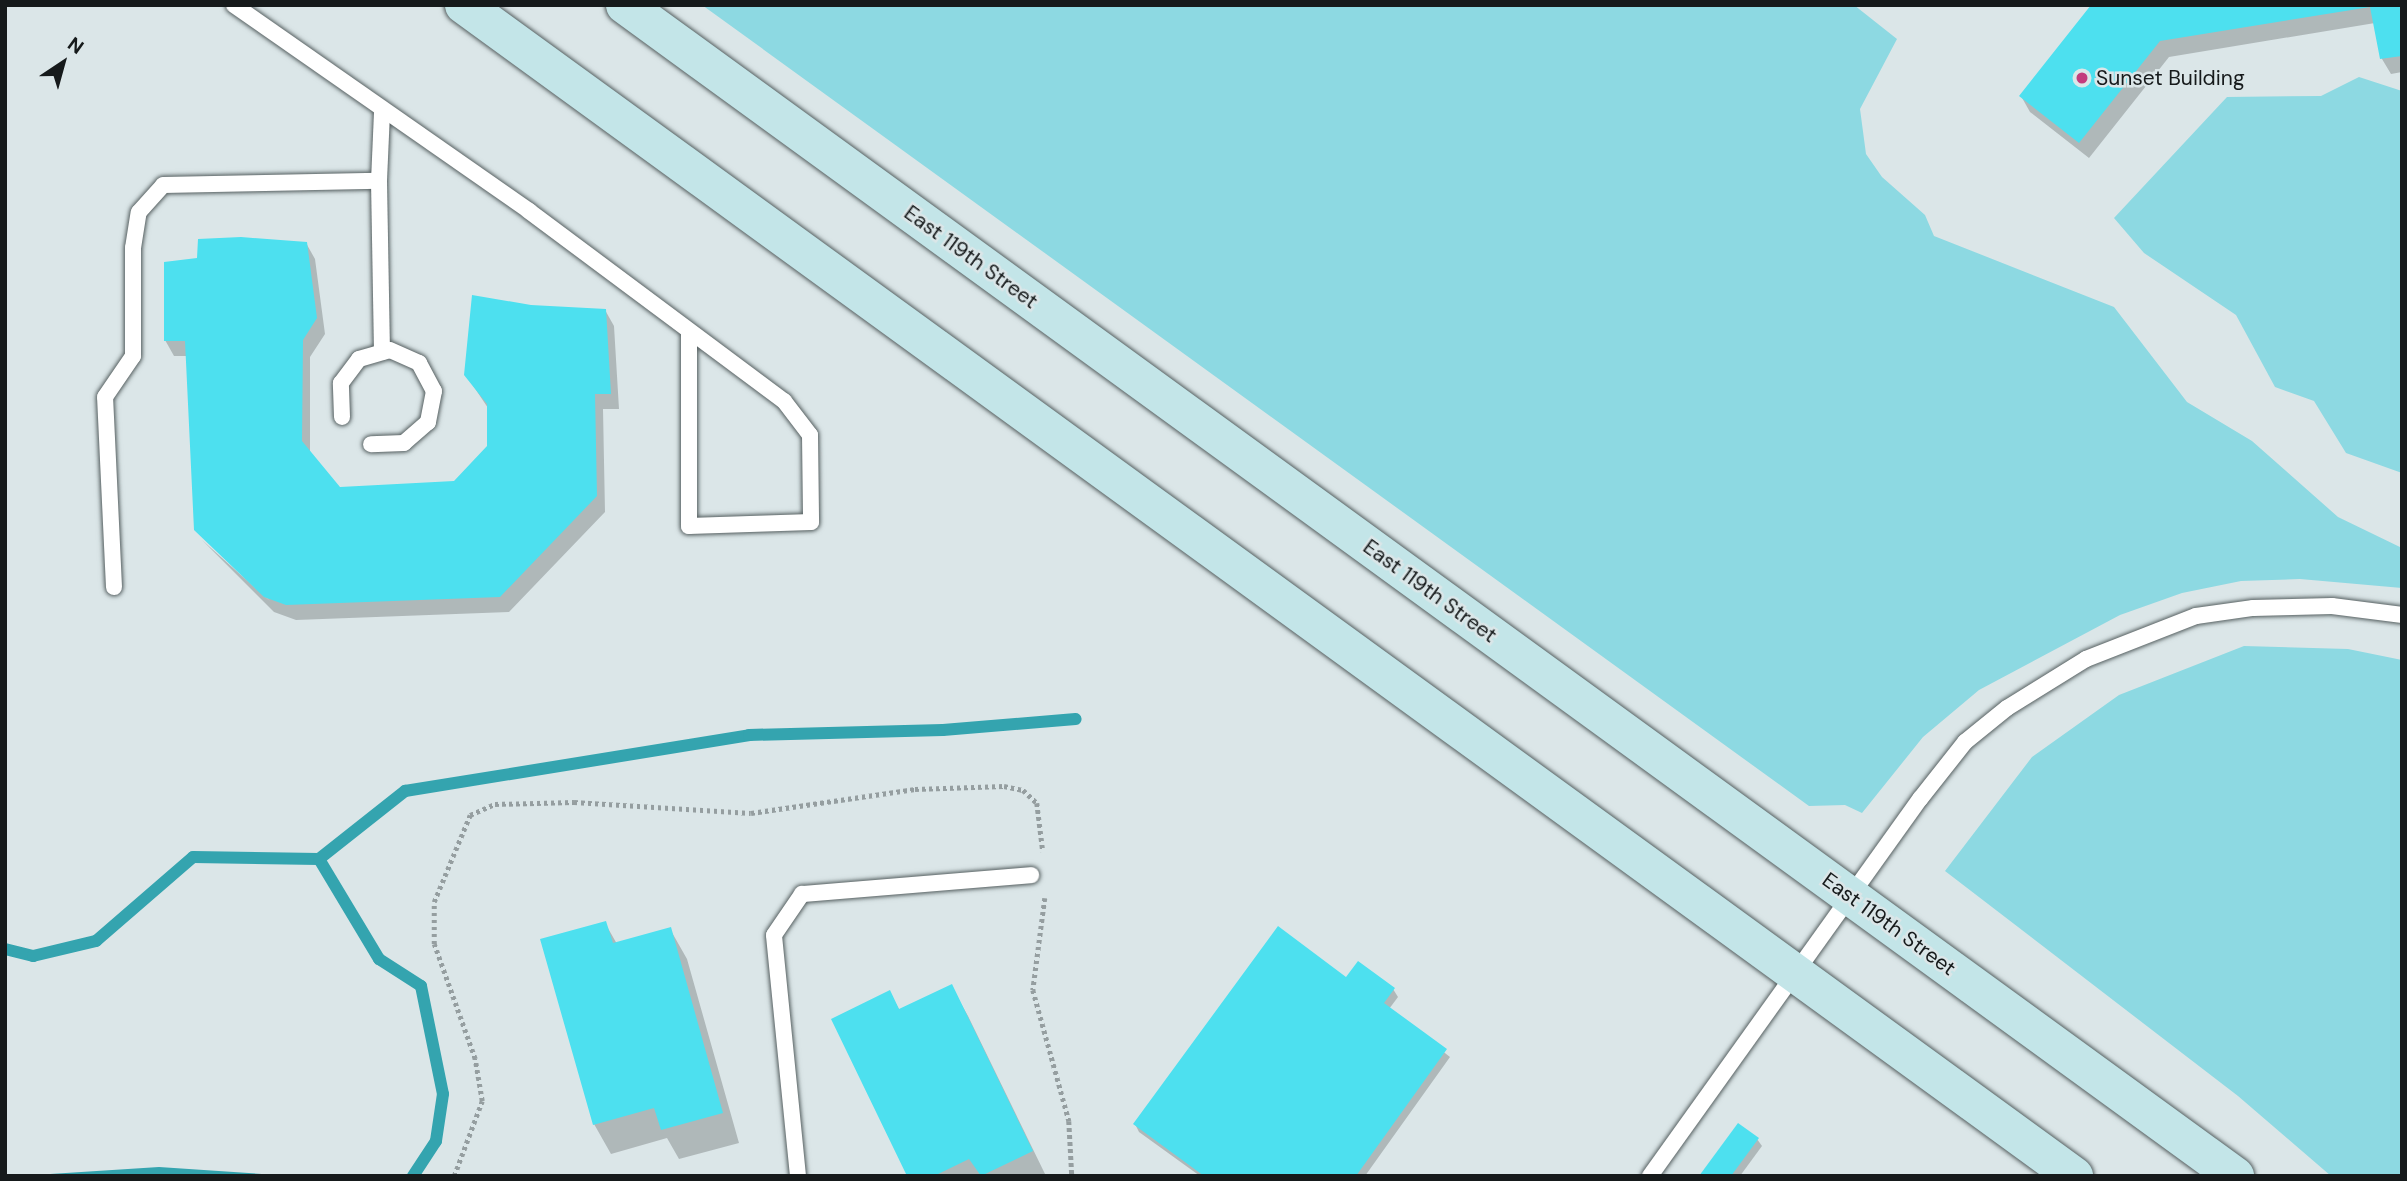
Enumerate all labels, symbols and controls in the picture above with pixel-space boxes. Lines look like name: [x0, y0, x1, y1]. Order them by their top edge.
north arrow: [28, 28, 98, 98]
text: N: [63, 31, 89, 60]
place label: Sunset Building: [2096, 65, 2245, 91]
marker: Sunset Building: [2074, 70, 2090, 86]
street label: East 119th Street: [899, 200, 1043, 314]
street label: East 119th Street: [1358, 534, 1502, 648]
street label: East 119th Street: [1817, 867, 1961, 981]

